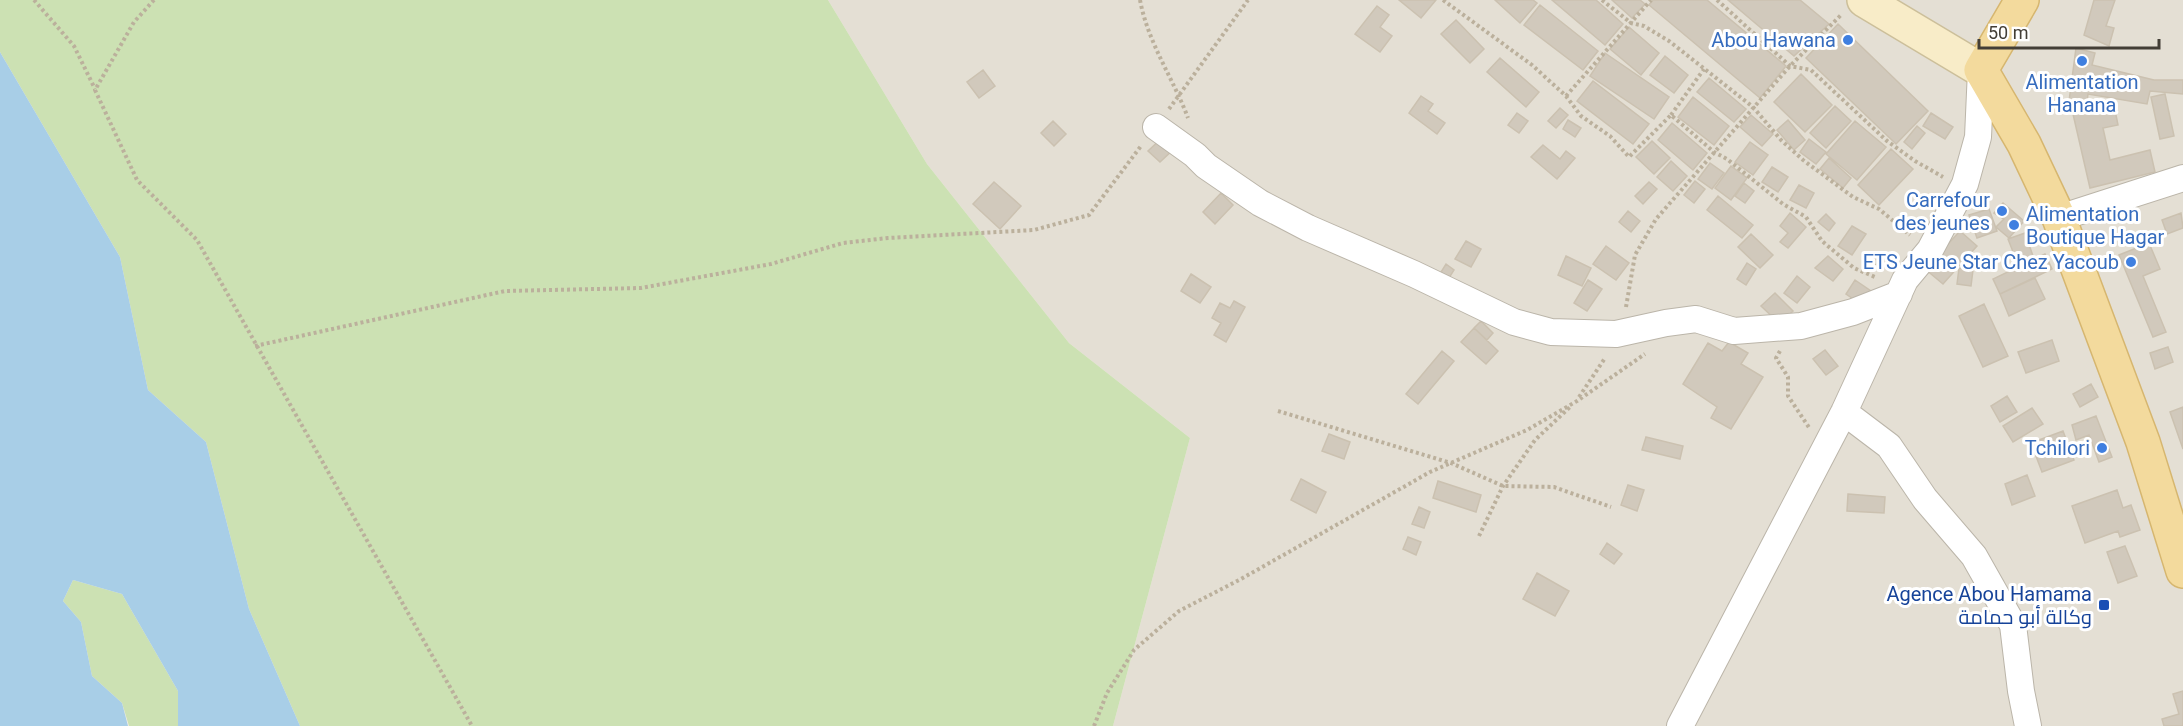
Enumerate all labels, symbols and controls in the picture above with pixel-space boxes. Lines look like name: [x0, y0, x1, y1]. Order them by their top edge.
scale bar: [1979, 12, 2159, 50]
text: 50 m: [1988, 22, 2028, 43]
place label: Abou Hawana: [1711, 28, 1836, 52]
marker: Abou Hawana: [1841, 33, 1855, 47]
marker: Alimentation Hanana: [2075, 54, 2089, 68]
place label: Alimentation Hanana: [2025, 70, 2139, 117]
place label: Carrefour des jeunes: [1894, 188, 1990, 235]
place label: Alimentation Boutique Hagar: [2026, 202, 2165, 249]
marker: Carrefour des jeunes: [1995, 204, 2009, 218]
marker: Alimentation Boutique Hagar: [2007, 218, 2021, 232]
place label: ETS Jeune Star Chez Yacoub: [1863, 250, 2119, 274]
marker: ETS Jeune Star Chez Yacoub: [2124, 255, 2138, 269]
place label: Tchilori: [2025, 436, 2090, 460]
marker: Tchilori: [2095, 441, 2109, 455]
place label: Agence Abou Hamama وكالة أبو حمامة: [1886, 582, 2092, 629]
marker: Agence Abou Hamama وكالة أبو حمامة: [2097, 598, 2111, 612]

